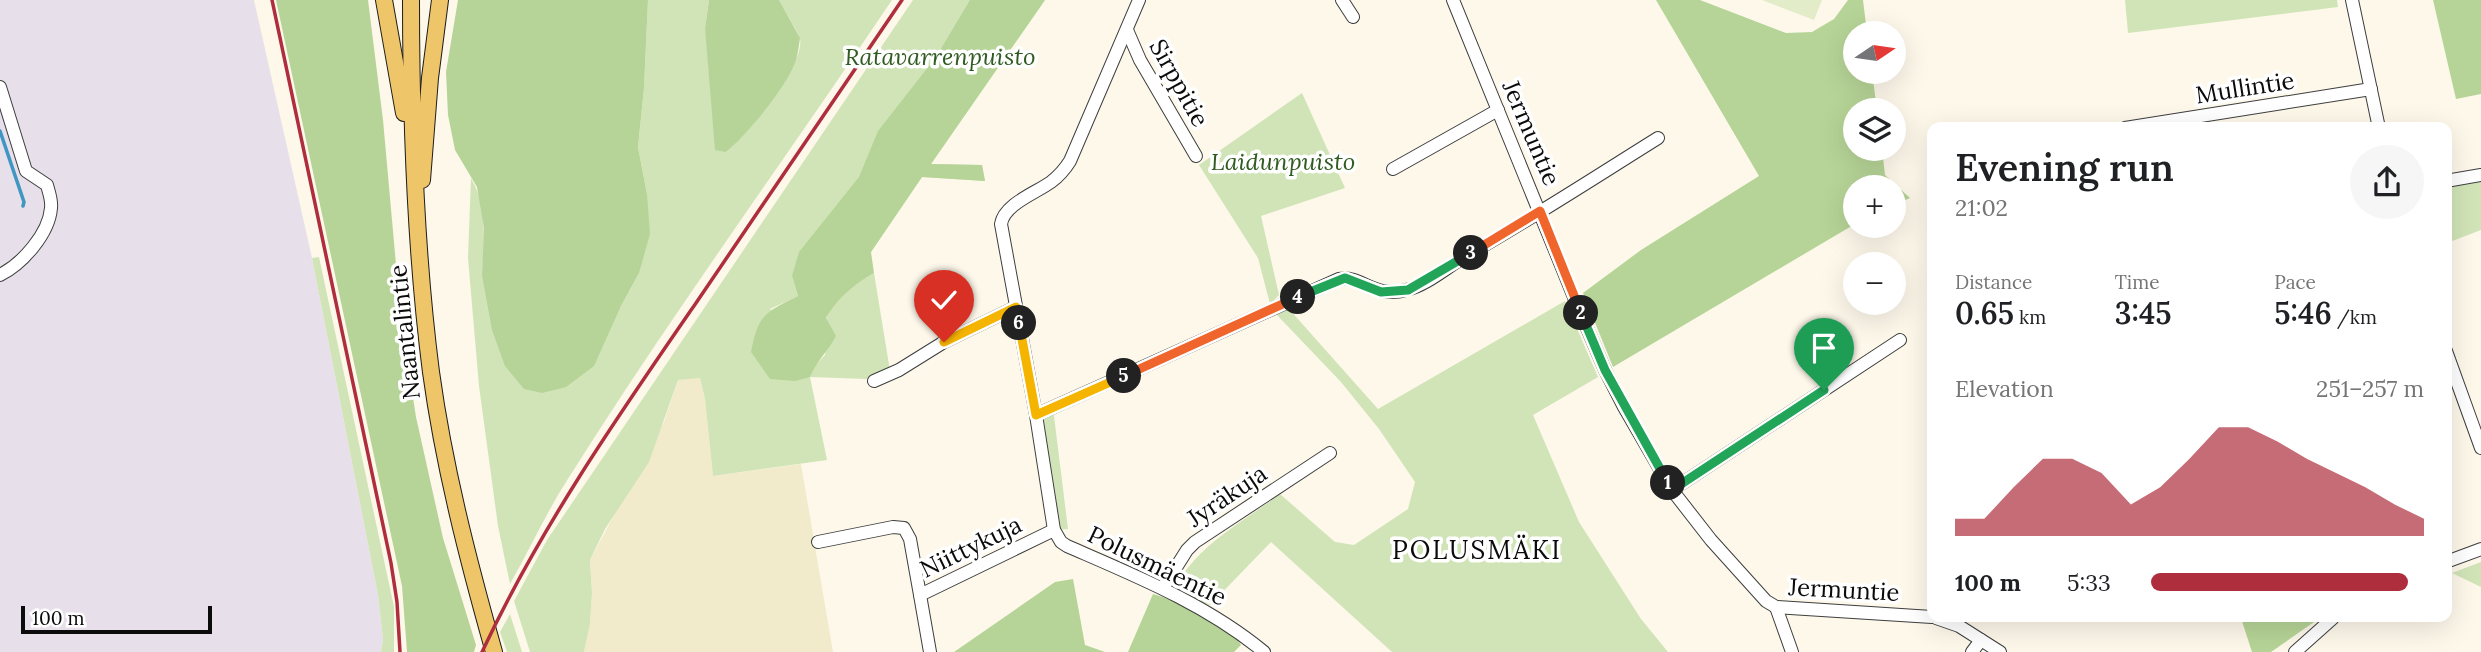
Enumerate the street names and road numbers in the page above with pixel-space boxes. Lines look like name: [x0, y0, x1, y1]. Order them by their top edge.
street label: Sirppitie: [1143, 34, 1216, 132]
street label: Mullintie: [2193, 64, 2297, 111]
street label: Jermuntie: [1495, 75, 1567, 190]
street label: Naantalintie: [382, 263, 427, 401]
street label: Jyräkuja: [1180, 458, 1273, 534]
street label: Niittykuja: [915, 509, 1027, 584]
street label: Polusmäentie: [1083, 519, 1232, 612]
street label: Jermuntie: [1787, 571, 1900, 608]

